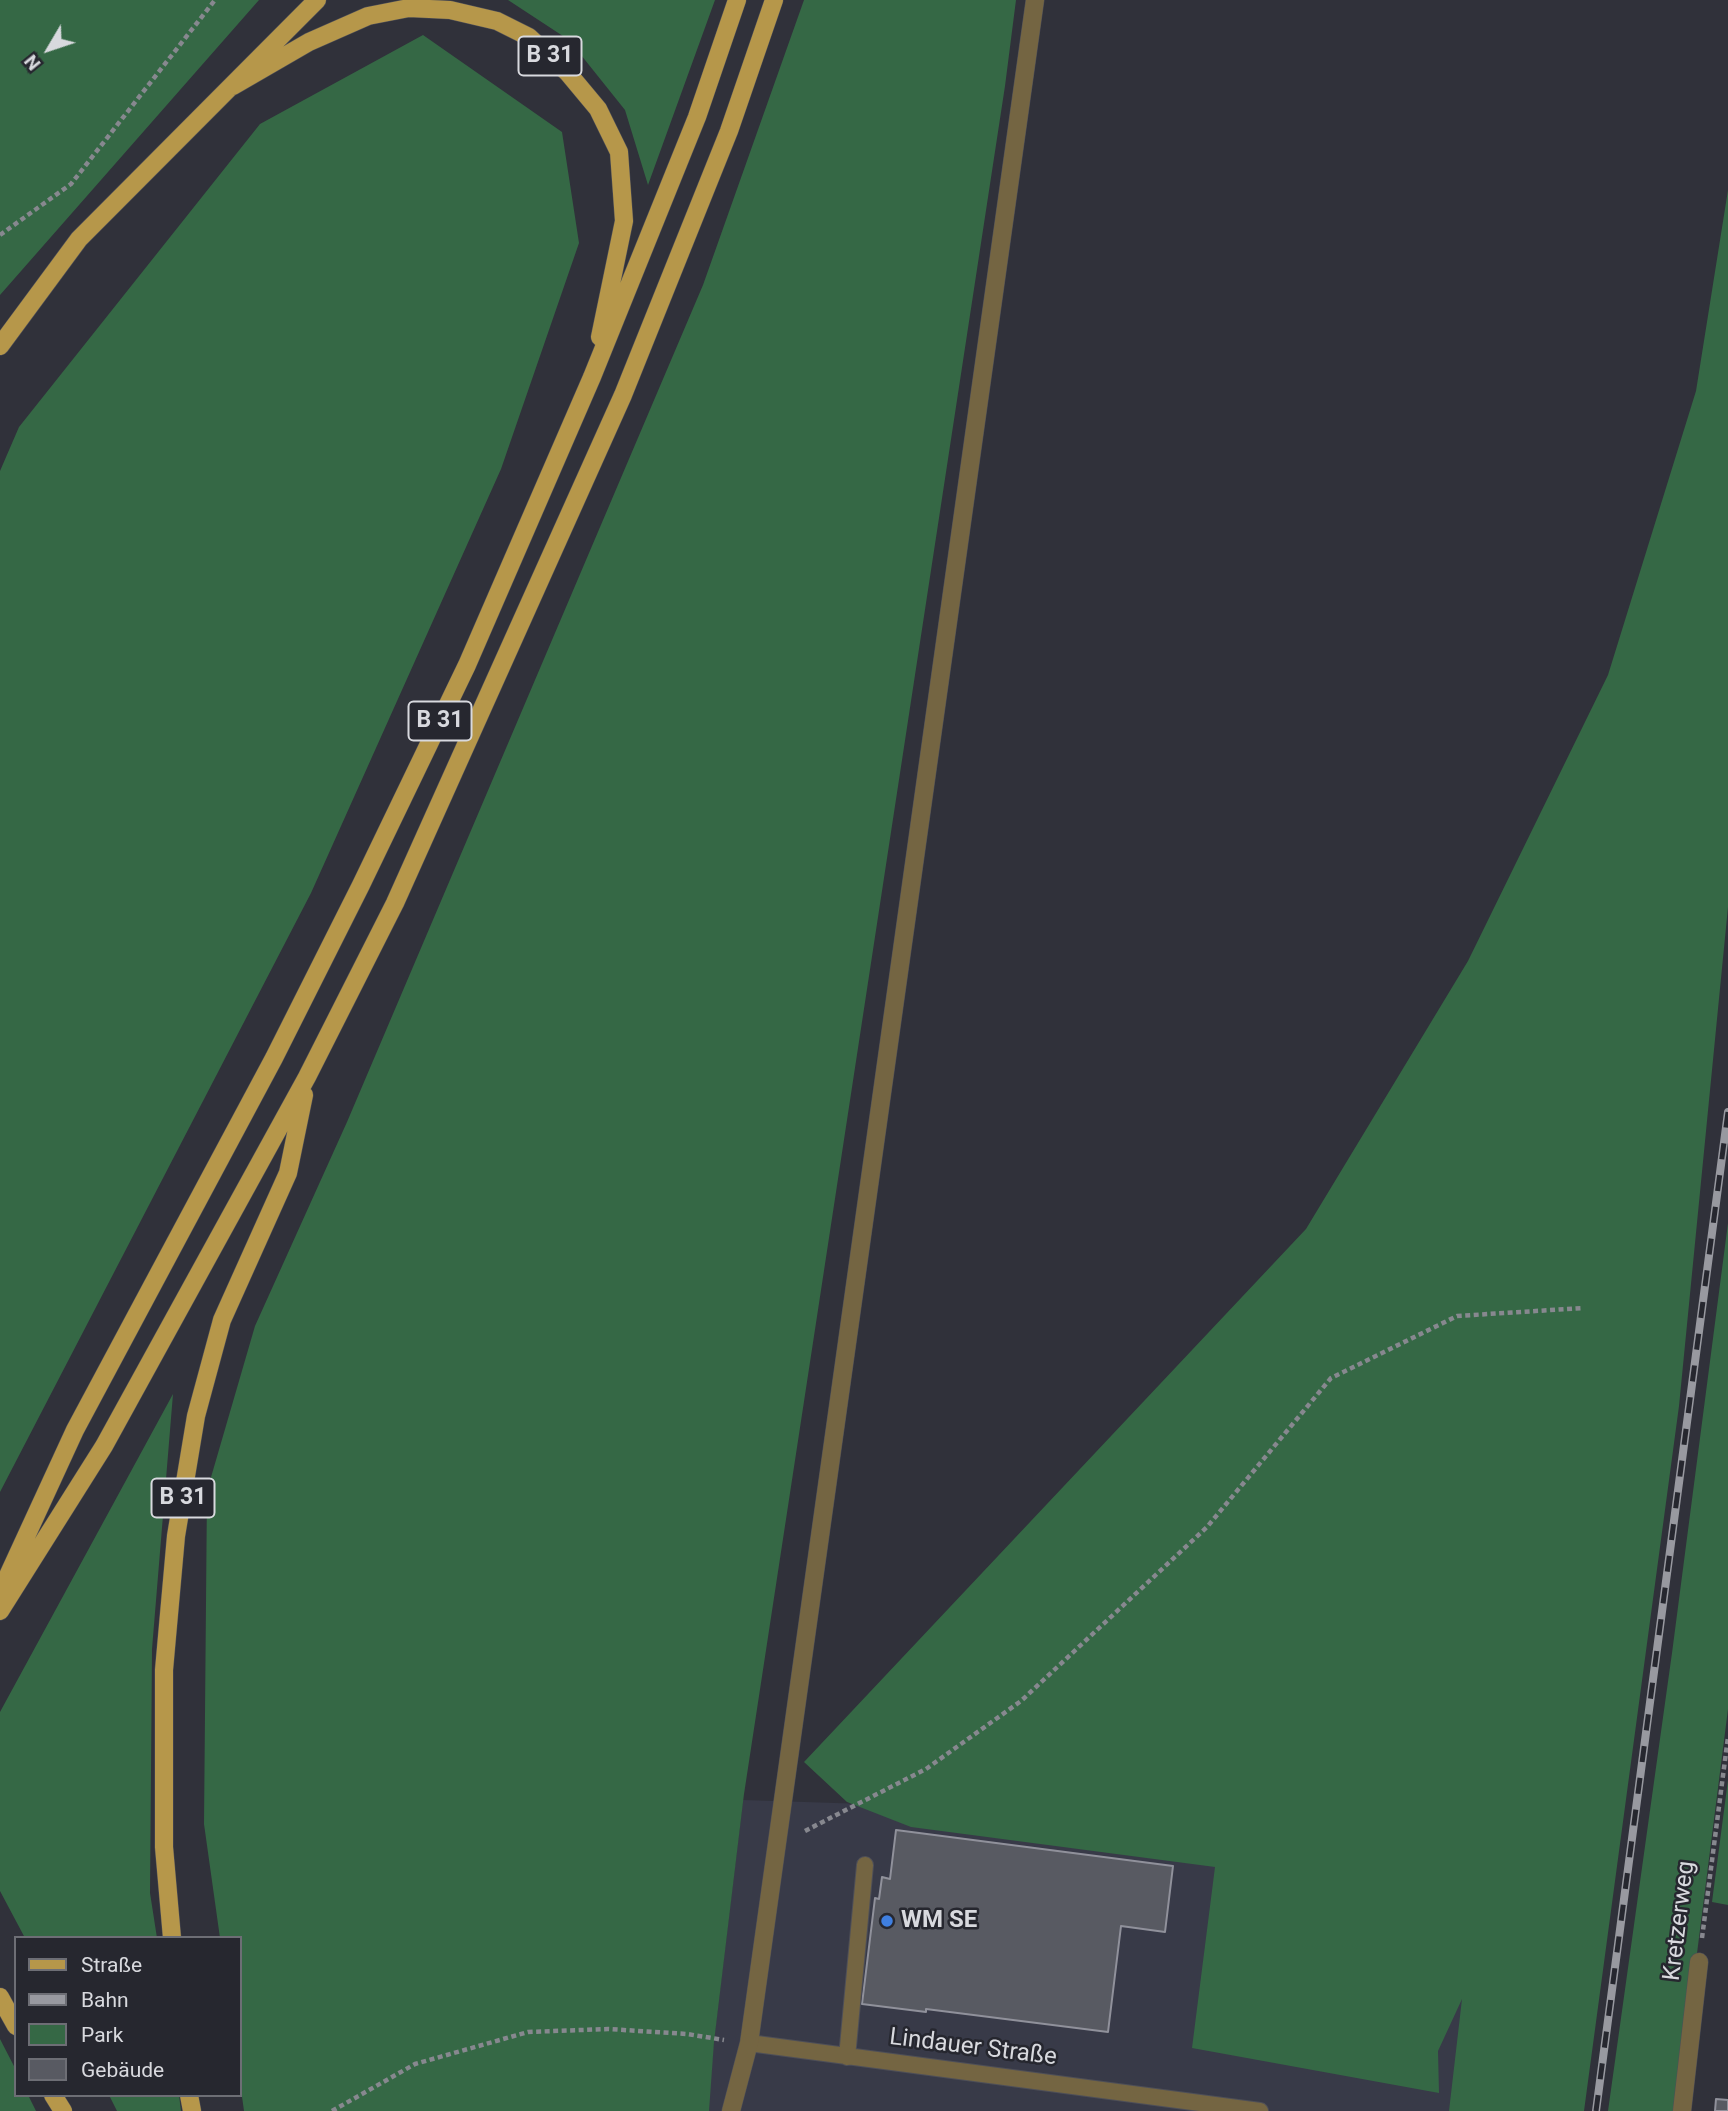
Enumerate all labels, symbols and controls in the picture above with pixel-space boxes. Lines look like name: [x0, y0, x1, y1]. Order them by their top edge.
north arrow: [14, 14, 84, 84]
road number: B 31: [518, 36, 582, 76]
text: N: [19, 50, 45, 75]
road number: B 31: [408, 702, 472, 740]
road number: B 31: [152, 1478, 214, 1518]
street label: Kretzerweg: [1658, 1859, 1702, 1983]
place label: WM SE: [901, 1907, 977, 1935]
marker: WM SE: [879, 1913, 895, 1929]
legend: [14, 1936, 242, 2097]
text: Straße: [81, 1953, 142, 1977]
text: Bahn: [81, 1988, 129, 2012]
text: Park: [81, 2023, 123, 2047]
street label: Lindauer Straße: [888, 2023, 1058, 2073]
text: Gebäude: [81, 2058, 164, 2082]

